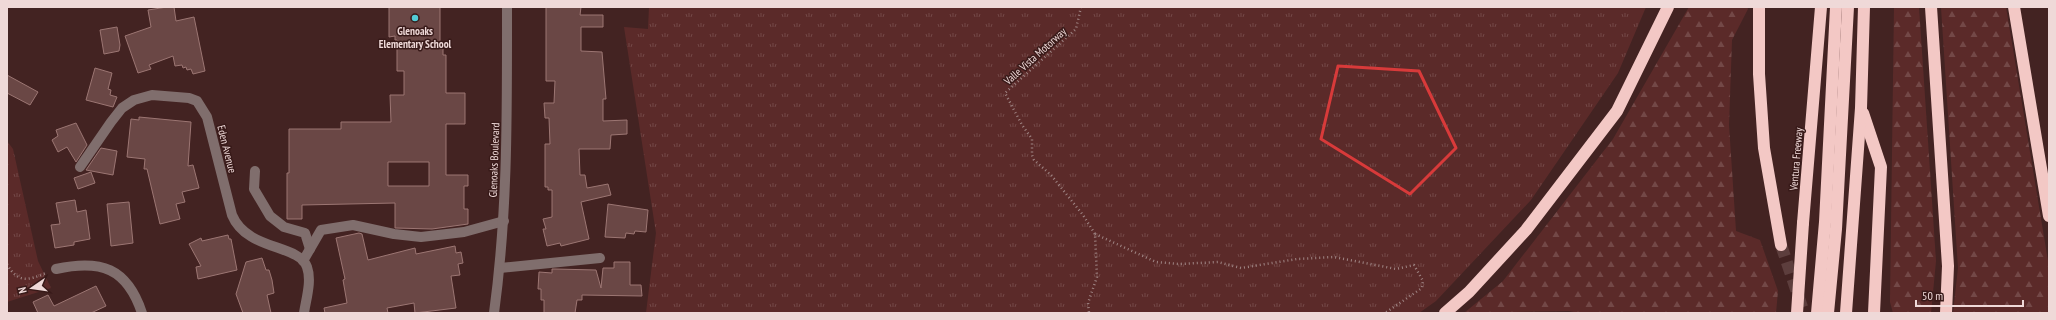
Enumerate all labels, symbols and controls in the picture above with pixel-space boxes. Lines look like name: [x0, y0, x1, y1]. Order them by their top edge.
marker: Glenoaks Elementary School: [410, 13, 420, 23]
place label: Glenoaks Elementary School: [379, 24, 452, 51]
street label: Valle Vista Motorway: [1000, 24, 1070, 88]
street label: Glenoaks Boulevard: [486, 122, 502, 198]
street label: Eden Avenue: [214, 124, 240, 175]
street label: Ventura Freeway: [1786, 126, 1806, 192]
north arrow: [12, 268, 52, 308]
scale bar: [1916, 282, 2023, 308]
text: N: [15, 286, 30, 295]
text: 50 m: [1922, 288, 1943, 303]

